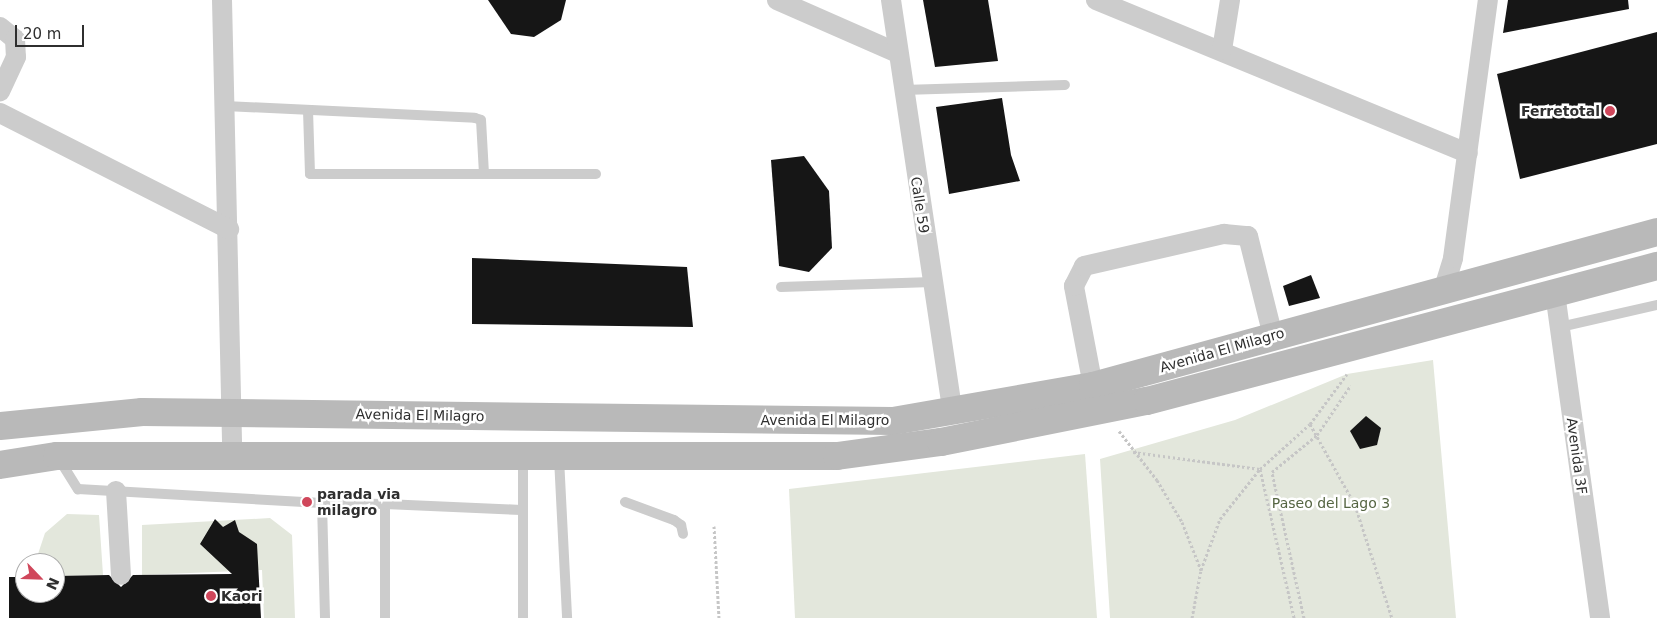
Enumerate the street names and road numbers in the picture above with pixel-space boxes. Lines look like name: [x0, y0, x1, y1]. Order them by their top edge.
street label: Calle 59: [907, 176, 933, 234]
street label: Avenida El Milagro: [1158, 324, 1286, 376]
street label: Avenida El Milagro: [355, 405, 485, 425]
street label: Avenida El Milagro: [761, 412, 889, 428]
street label: Avenida 3F: [1563, 417, 1591, 495]

